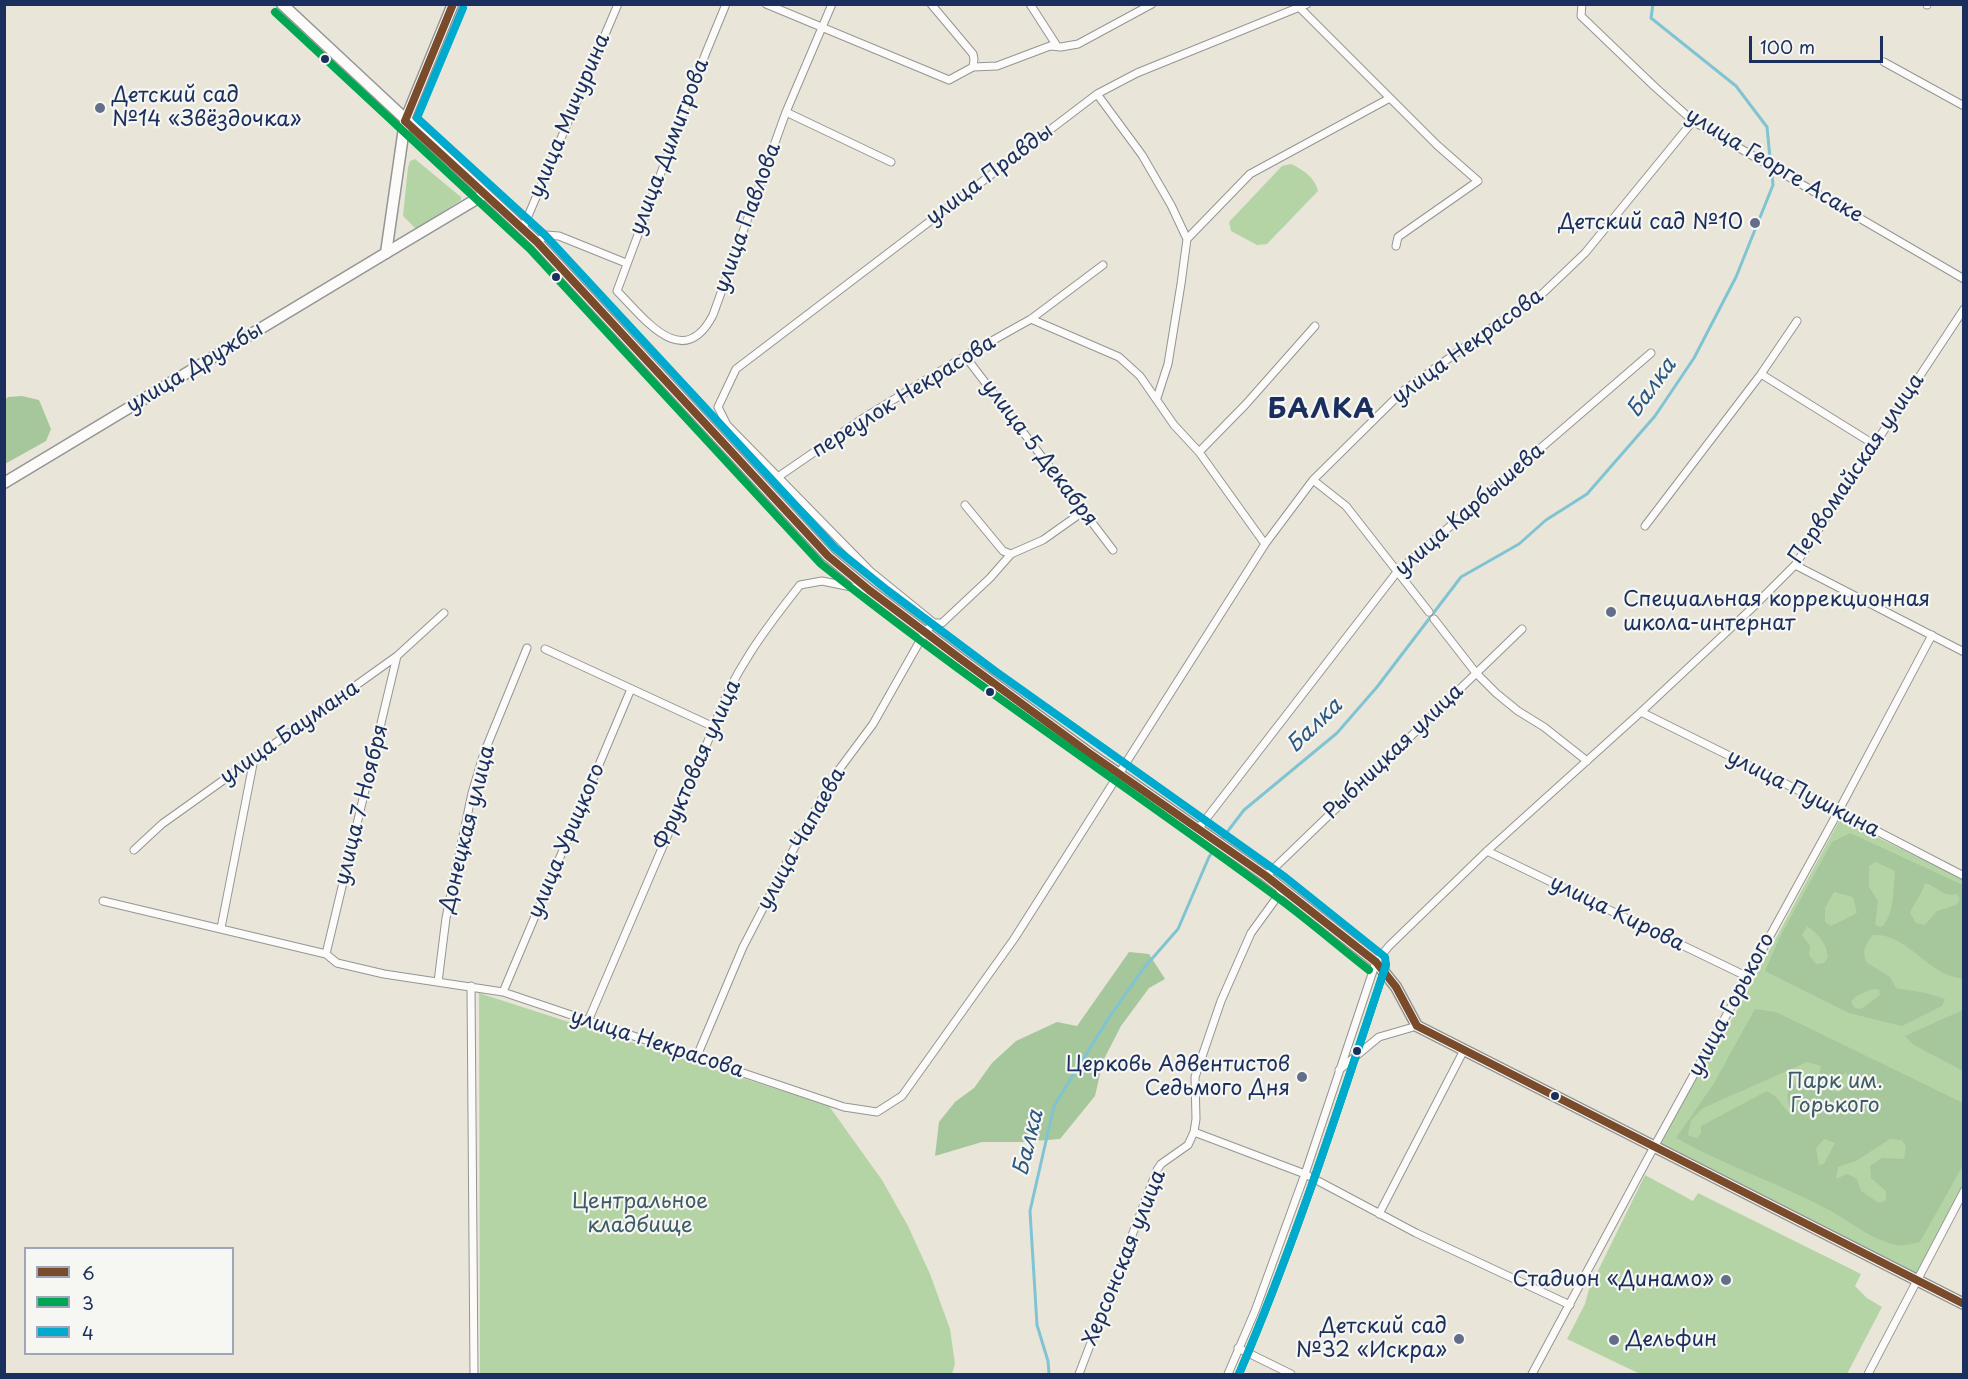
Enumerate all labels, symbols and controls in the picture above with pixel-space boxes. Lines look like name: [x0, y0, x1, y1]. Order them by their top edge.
scale bar: [1752, 24, 1886, 62]
street label: улица Мичурина: [524, 30, 616, 202]
text: 100 m: [1760, 33, 1815, 60]
unlabelled marker: [319, 53, 331, 65]
street label: улица Димитрова: [625, 55, 715, 239]
place label: Детский сад №14 «Звёздочка»: [112, 83, 302, 133]
marker: Детский сад №14 «Звёздочка»: [93, 101, 107, 115]
street label: улица Георге Асаке: [1681, 103, 1867, 229]
street label: улица Правды: [921, 119, 1059, 231]
street label: улица Павлова: [709, 140, 787, 296]
place label: Детский сад №10: [1559, 210, 1743, 236]
marker: Детский сад №10: [1748, 216, 1762, 230]
unlabelled marker: [550, 271, 562, 283]
street label: улица Некрасова: [1387, 284, 1549, 410]
street label: улица Дружбы: [122, 317, 268, 419]
street label: переулок Некрасова: [807, 330, 1001, 464]
water label: Балка: [1622, 353, 1682, 423]
street label: Первомайская улица: [1784, 369, 1930, 569]
street label: улица 5 Декабря: [976, 375, 1102, 531]
district label: БАЛКА: [1268, 395, 1376, 427]
street label: улица Карбышева: [1390, 438, 1550, 582]
place label: Специальная коррекционная школа-интернат: [1623, 587, 1930, 637]
marker: Специальная коррекционная школа-интернат: [1604, 605, 1618, 619]
street label: улица Баумана: [215, 676, 365, 790]
street label: Фруктовая улица: [649, 676, 747, 854]
street label: Рыбницкая улица: [1319, 679, 1469, 825]
unlabelled marker: [984, 686, 996, 698]
water label: Балка: [1282, 693, 1348, 759]
street label: улица 7 Ноября: [330, 722, 394, 888]
street label: Донецкая улица: [435, 743, 501, 915]
street label: улица Пушкина: [1722, 745, 1884, 843]
street label: улица Урицкого: [523, 760, 611, 922]
street label: улица Чапаева: [752, 763, 852, 915]
street label: улица Кирова: [1546, 871, 1688, 957]
street label: улица Горького: [1684, 929, 1780, 1081]
street label: улица Некрасова: [567, 1004, 747, 1084]
unlabelled marker: [1351, 1045, 1363, 1057]
place label: Церковь Адвентистов Седьмого Дня: [1066, 1052, 1290, 1102]
park label: Парк им. Горького: [1787, 1069, 1883, 1119]
marker: Церковь Адвентистов Седьмого Дня: [1295, 1070, 1309, 1084]
unlabelled marker: [1549, 1090, 1561, 1102]
water label: Балка: [1008, 1107, 1050, 1179]
street label: Херсонская улица: [1078, 1166, 1172, 1350]
park label: Центральное кладбище: [572, 1189, 708, 1239]
legend: [24, 1247, 234, 1355]
text: 6: [82, 1259, 95, 1286]
place label: Стадион «Динамо»: [1513, 1267, 1714, 1293]
marker: Стадион «Динамо»: [1719, 1273, 1733, 1287]
text: 3: [82, 1289, 94, 1316]
place label: Детский сад №32 «Искра»: [1296, 1314, 1447, 1364]
text: 4: [82, 1319, 94, 1346]
place label: Дельфин: [1626, 1327, 1717, 1353]
marker: Детский сад №32 «Искра»: [1452, 1332, 1466, 1346]
marker: Дельфин: [1607, 1333, 1621, 1347]

